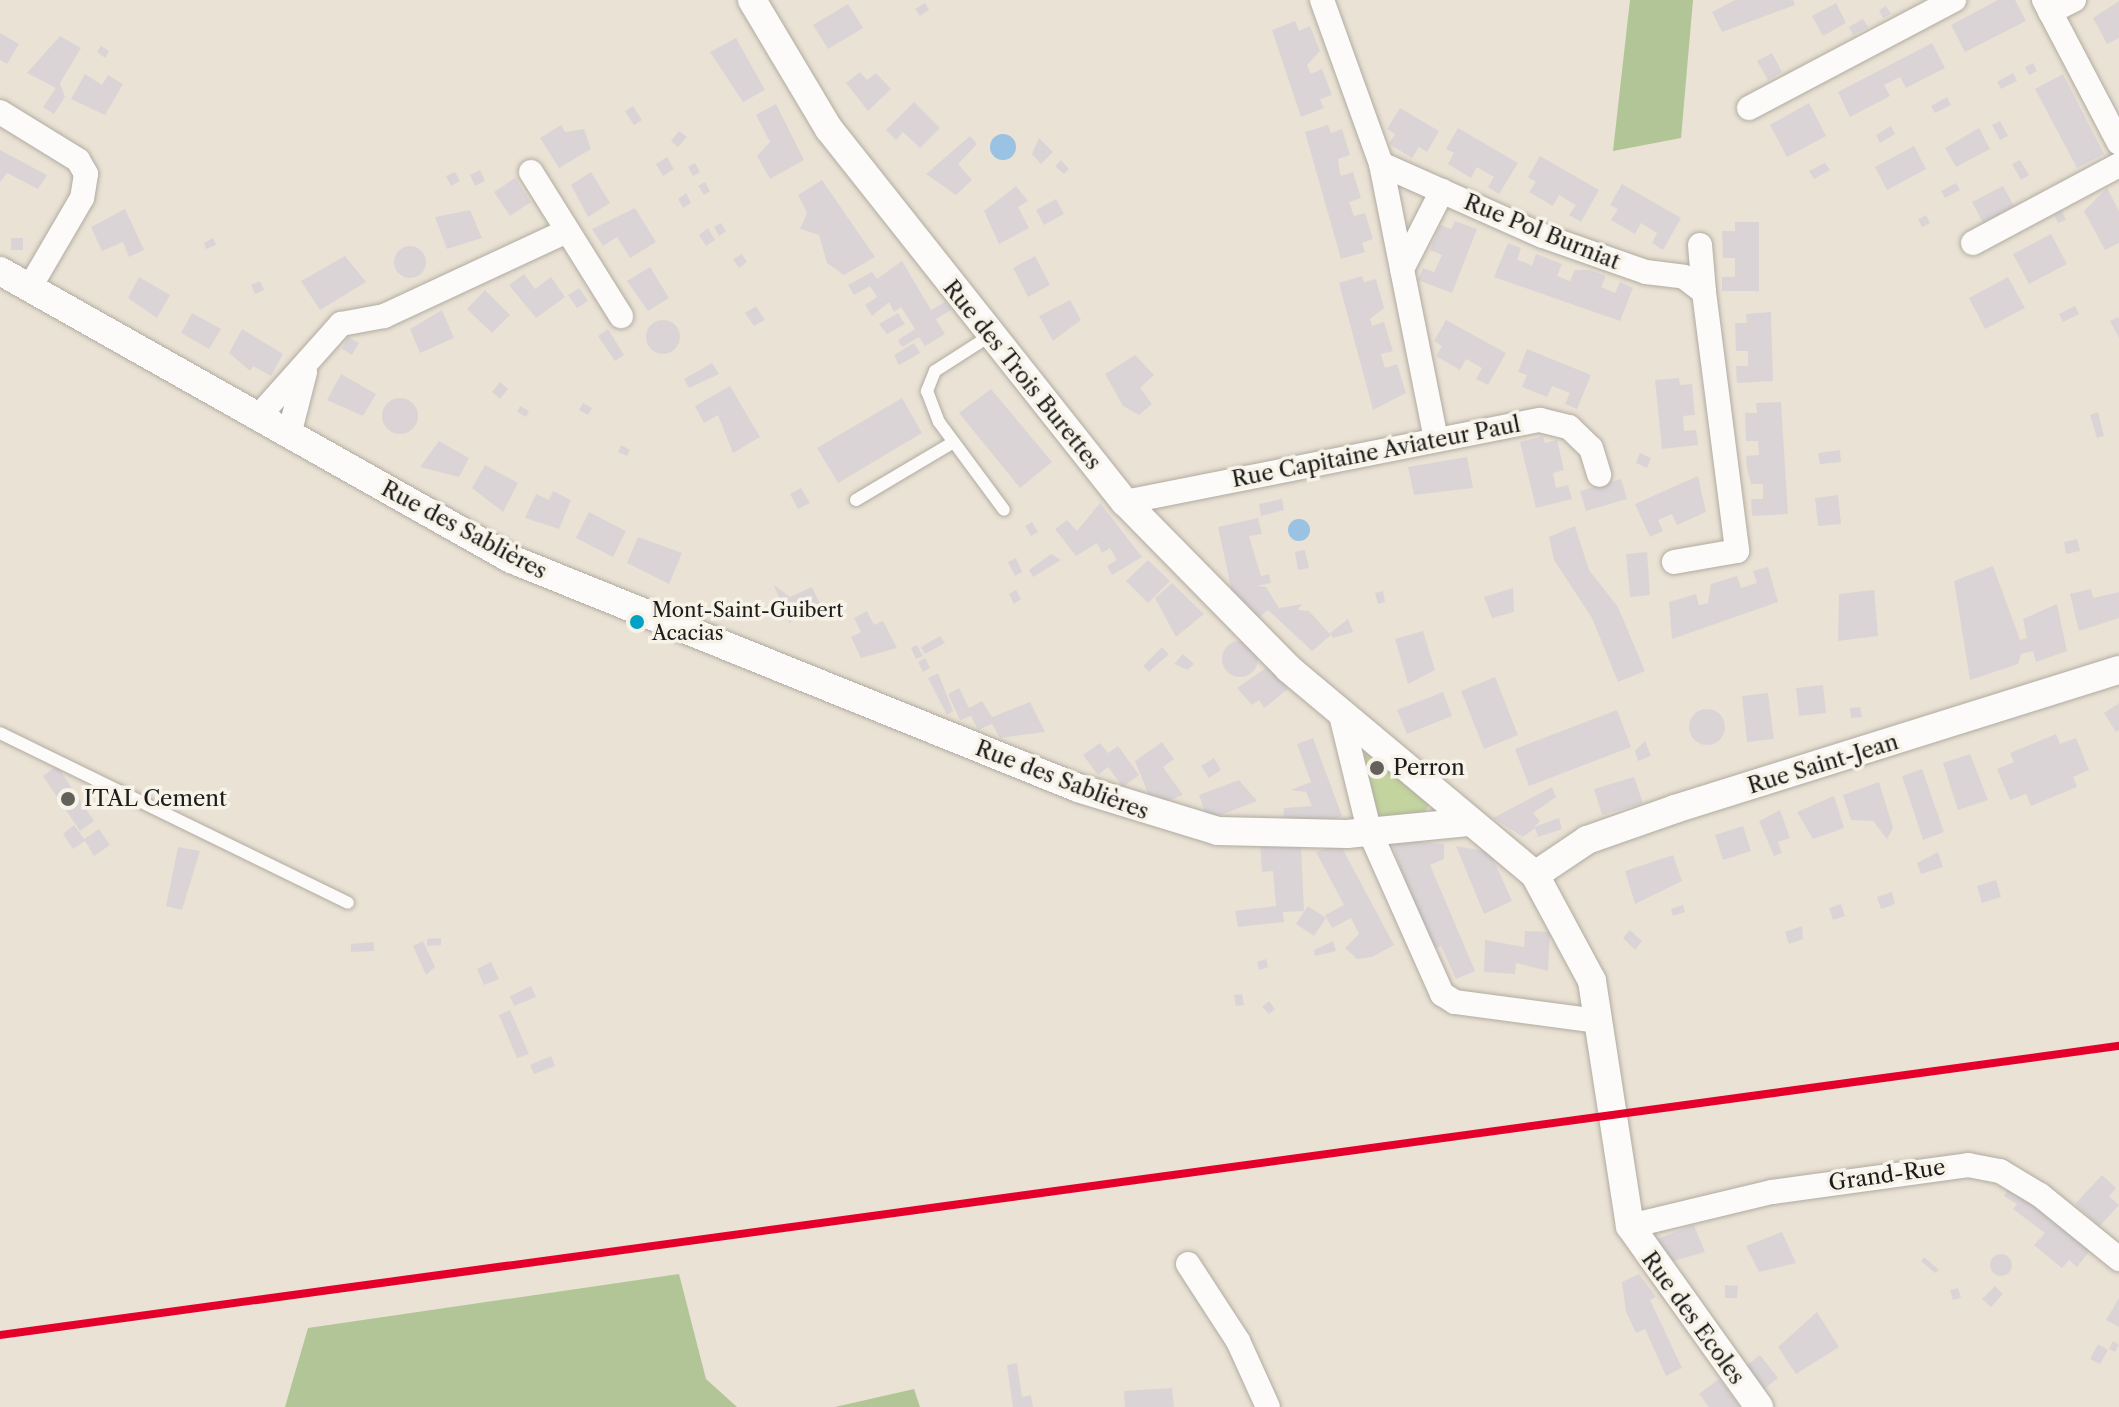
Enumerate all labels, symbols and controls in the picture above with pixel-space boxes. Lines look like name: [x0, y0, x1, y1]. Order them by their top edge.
street label: Rue Pol Burniat: [1460, 189, 1624, 275]
street label: Rue des Trois Burettes: [937, 275, 1107, 475]
street label: Rue Capitaine Aviateur Paul: [1229, 411, 1523, 493]
street label: Rue des Sablières: [377, 475, 551, 585]
place label: Mont-Saint-Guibert Acacias: [652, 598, 843, 645]
marker: Mont-Saint-Guibert Acacias: [629, 614, 645, 630]
street label: Rue Saint-Jean: [1745, 729, 1901, 799]
street label: Rue des Sablières: [972, 735, 1152, 825]
place label: Perron: [1393, 755, 1465, 781]
marker: Perron: [1368, 759, 1386, 777]
place label: ITAL Cement: [84, 786, 227, 812]
marker: ITAL Cement: [59, 790, 77, 808]
street label: Grand-Rue: [1827, 1154, 1947, 1196]
street label: Rue des Ecoles: [1636, 1246, 1750, 1390]

